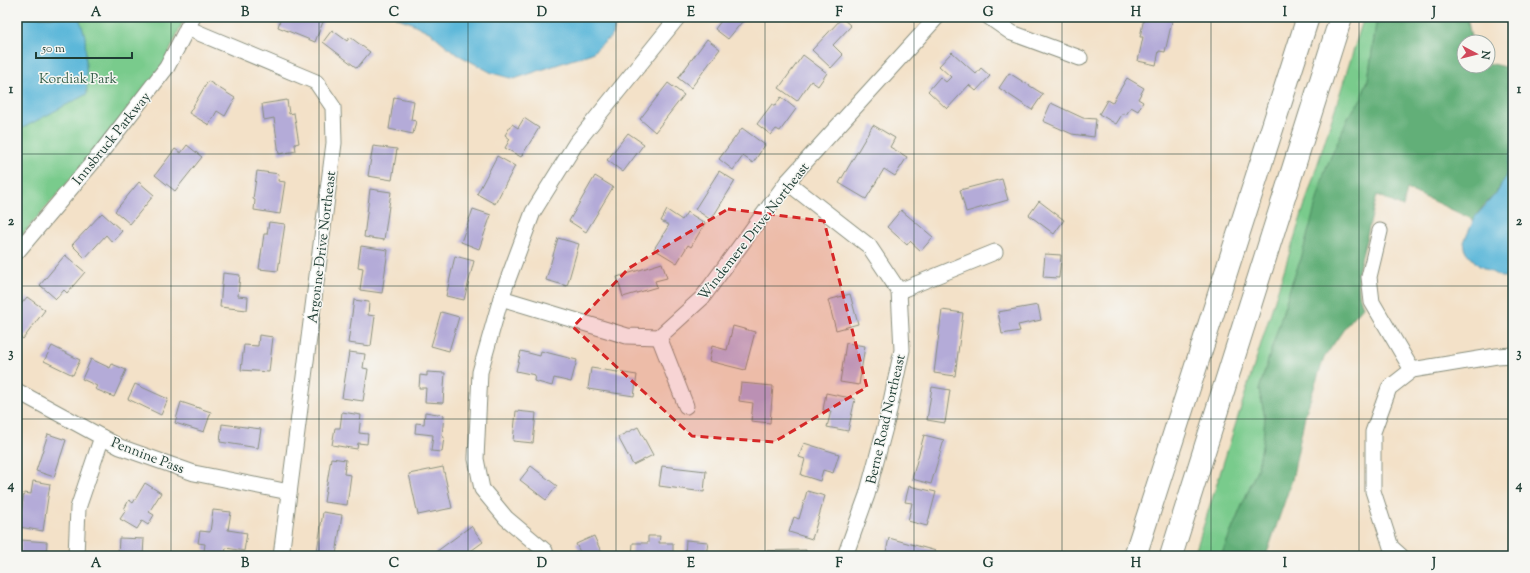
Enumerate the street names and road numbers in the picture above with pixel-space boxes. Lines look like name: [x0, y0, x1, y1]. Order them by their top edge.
street label: Innsbruck Parkway: [69, 88, 156, 190]
street label: Windemere Drive Northeast: [694, 159, 815, 306]
street label: Argonne Drive Northeast: [304, 170, 342, 325]
street label: Berne Road Northeast: [862, 352, 912, 486]
street label: Pennine Pass: [108, 434, 187, 480]

